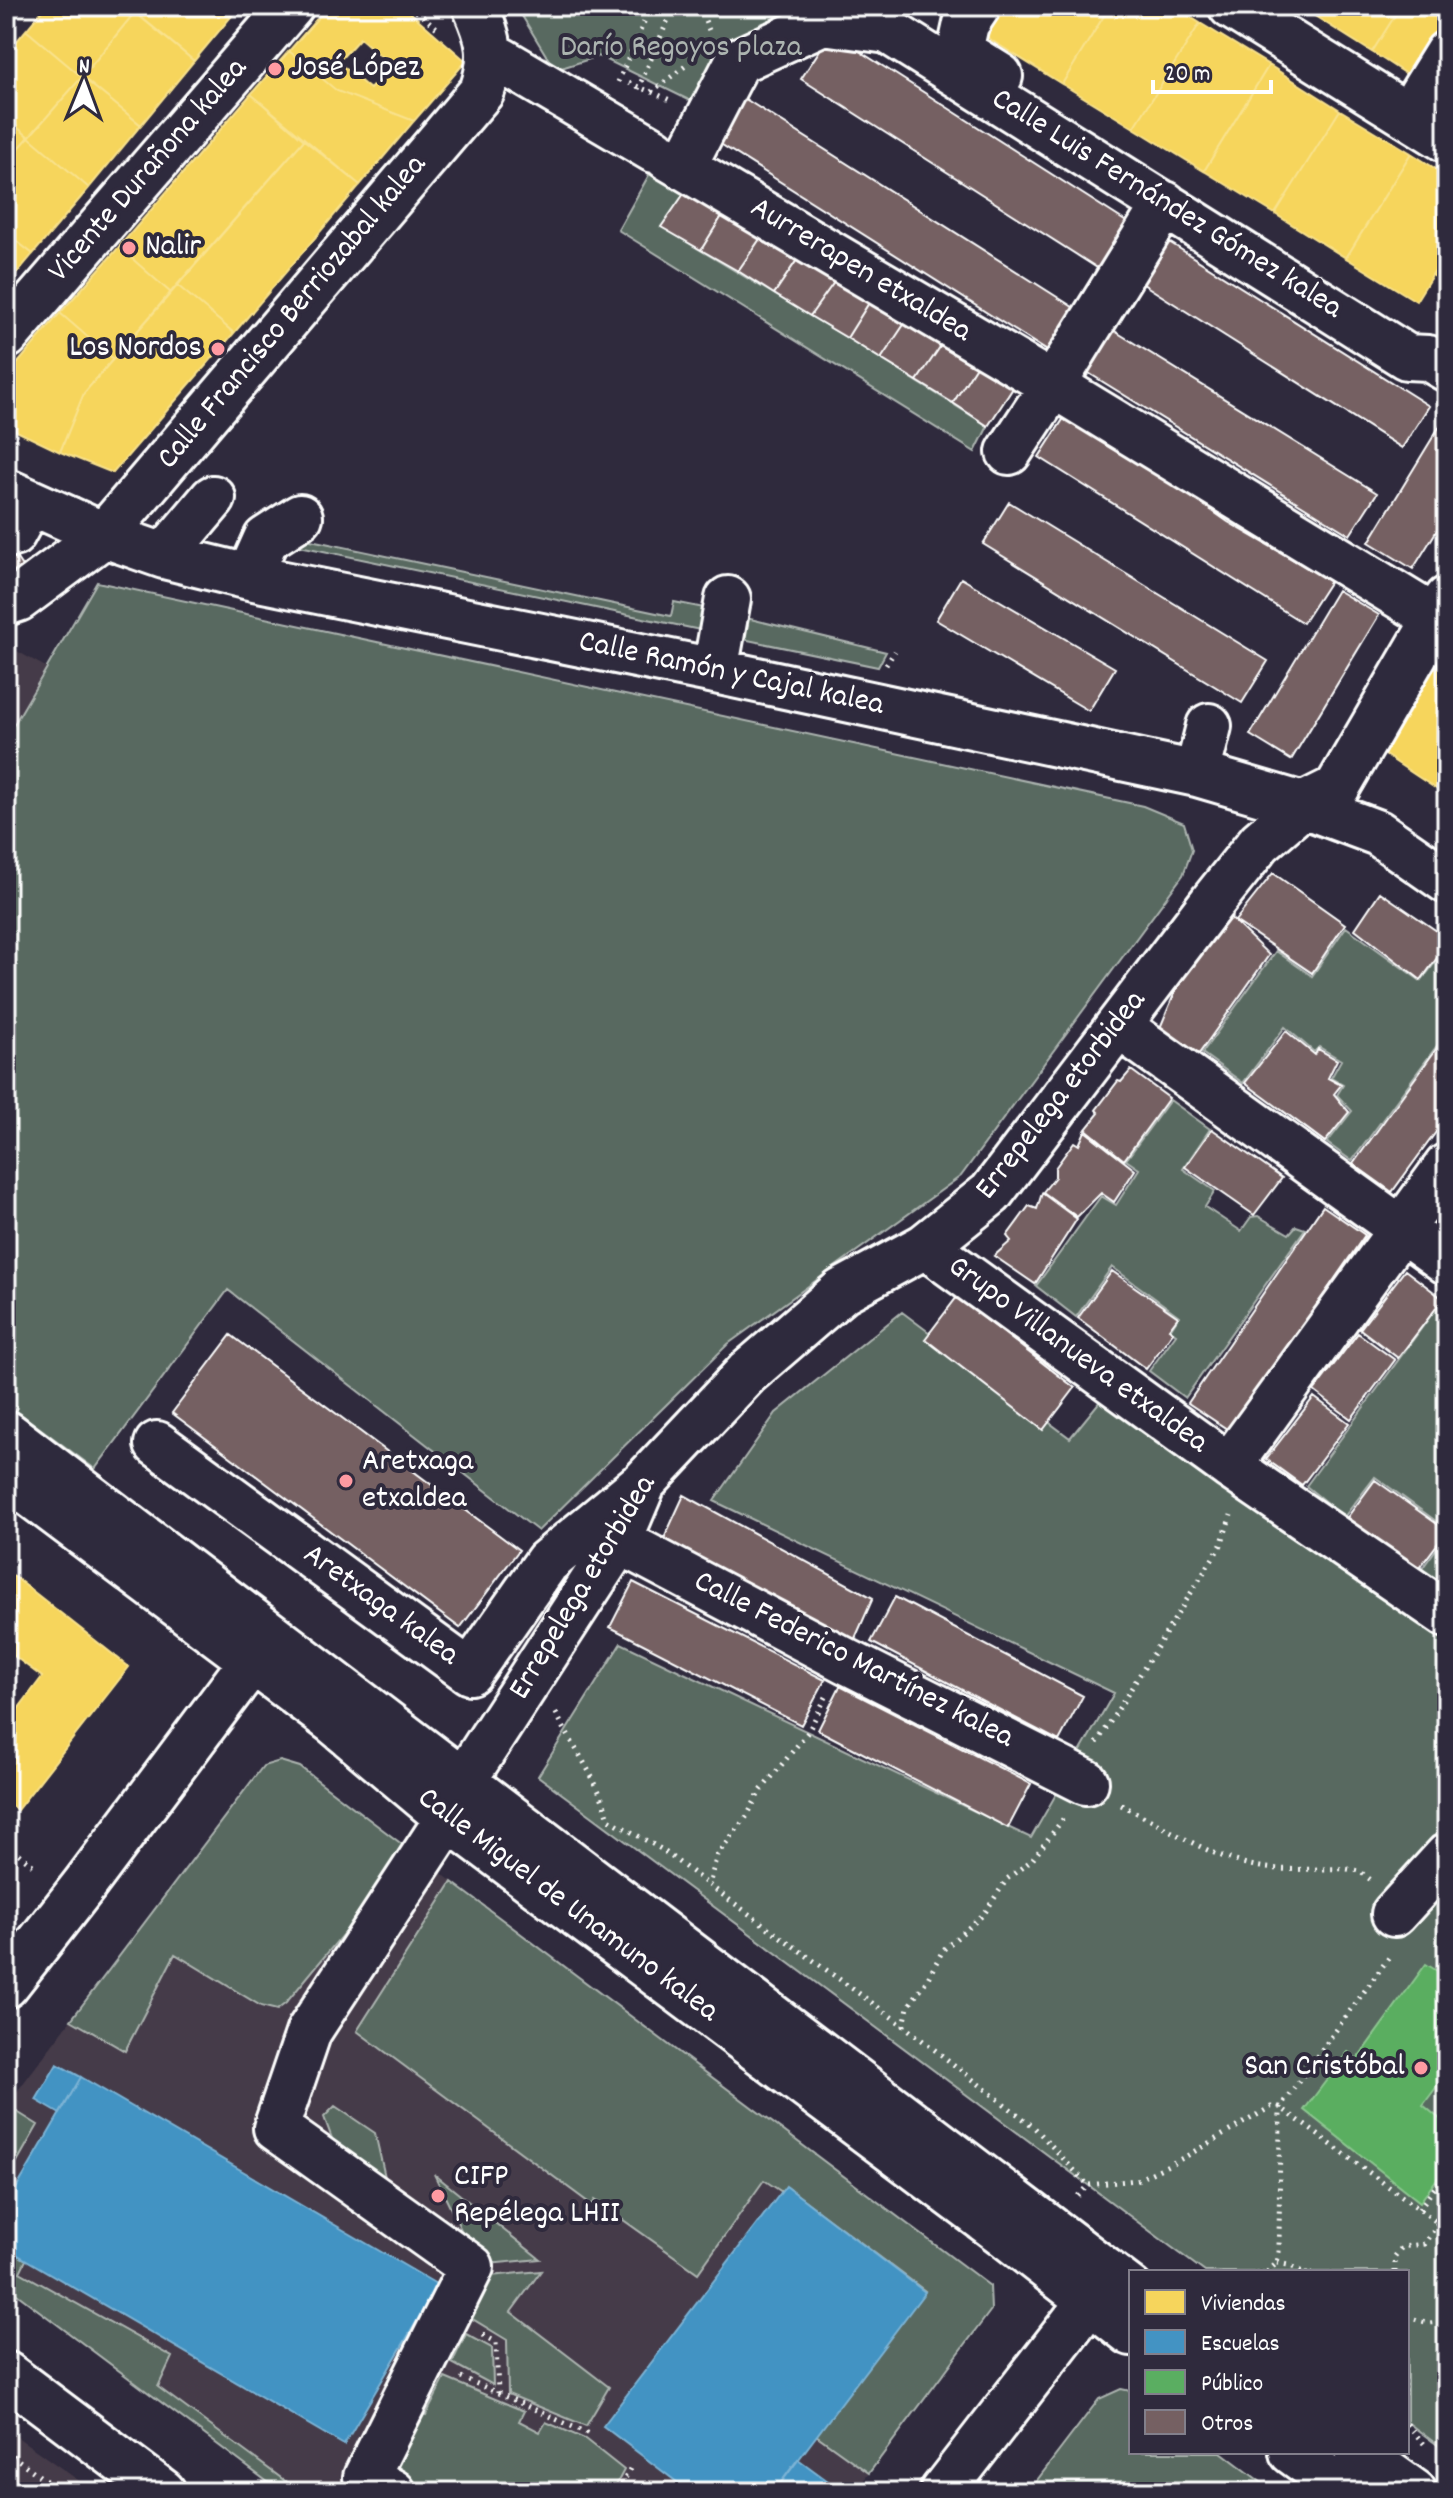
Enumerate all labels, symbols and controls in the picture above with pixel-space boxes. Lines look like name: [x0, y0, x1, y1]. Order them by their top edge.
park label: Darío Regoyos plaza: [560, 26, 803, 72]
north arrow: [44, 44, 124, 124]
scale bar: [1153, 44, 1271, 94]
place label: José López: [291, 46, 420, 92]
street label: Vicente Durañona kalea: [38, 48, 260, 293]
text: N: [79, 52, 90, 83]
text: 20 m: [1165, 58, 1211, 92]
marker: José López: [266, 60, 284, 78]
street label: Calle Luis Fernández Gómez kalea: [982, 78, 1351, 333]
street label: Calle Francisco Berriozabal kalea: [147, 145, 439, 481]
street label: Aurrerapen etxaldea: [740, 187, 980, 356]
place label: Nalir: [145, 225, 201, 271]
marker: Nalir: [120, 239, 138, 257]
place label: Los Nordos: [69, 326, 202, 372]
marker: Los Nordos: [209, 340, 227, 358]
street label: Calle Ramón y Cajal kalea: [574, 620, 889, 730]
street label: Errepelega etorbidea: [965, 981, 1159, 1211]
street label: Grupo Villanueva etxaldea: [937, 1246, 1218, 1467]
place label: Aretxaga etxaldea: [362, 1440, 474, 1523]
street label: Errepelega etorbidea: [499, 1466, 670, 1709]
marker: Aretxaga etxaldea: [337, 1472, 355, 1490]
street label: Aretxaga kalea: [292, 1534, 468, 1679]
street label: Calle Federico Martínez kalea: [685, 1560, 1022, 1762]
street label: Calle Miguel de Unamuno kalea: [406, 1777, 728, 2036]
place label: San Cristóbal: [1244, 2045, 1405, 2091]
marker: San Cristóbal: [1412, 2059, 1430, 2077]
place label: CIFP Repélega LHII: [454, 2155, 620, 2238]
marker: CIFP Repélega LHII: [429, 2187, 447, 2205]
legend: [1129, 2270, 1409, 2454]
text: Viviendas: [1201, 2288, 1286, 2322]
text: Escuelas: [1201, 2328, 1280, 2362]
text: Público: [1201, 2368, 1263, 2402]
text: Otros: [1201, 2408, 1253, 2442]

